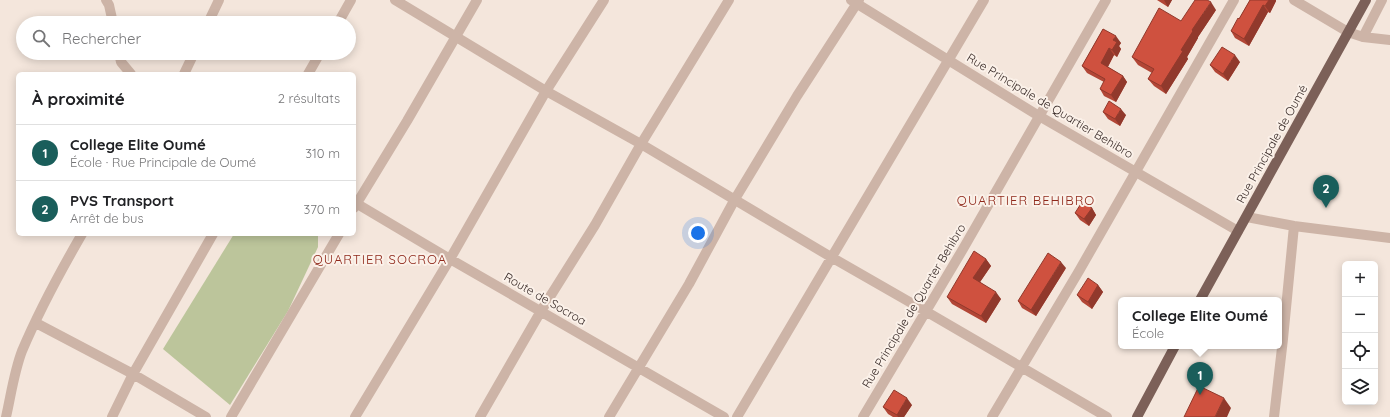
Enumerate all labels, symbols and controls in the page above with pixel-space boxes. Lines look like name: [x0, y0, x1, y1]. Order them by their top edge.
search box: [16, 16, 356, 60]
icon: search: [30, 27, 52, 49]
text: Rechercher: [62, 29, 141, 48]
street label: Rue Principale de Quartier Behibro: [964, 50, 1136, 161]
street label: Rue Principale de Oumé: [1233, 82, 1311, 206]
text: À proximité: [32, 88, 125, 109]
text: 2 résultats: [278, 90, 340, 106]
text: College Elite Oumé: [70, 135, 206, 154]
text: 1: [42, 145, 48, 161]
text: 310 m: [305, 145, 340, 161]
text: École · Rue Principale de Oumé: [70, 154, 256, 170]
pin: 2: [1313, 175, 1339, 208]
text: PVS Transport: [70, 191, 174, 210]
district label: QUARTIER BEHIBRO: [957, 192, 1095, 208]
text: 2: [41, 201, 49, 217]
text: 370 m: [303, 201, 340, 217]
text: Arrêt de bus: [70, 210, 144, 226]
street label: Rue Principale de Quarter Behibro: [858, 221, 969, 391]
your location: [688, 223, 708, 243]
district label: QUARTIER SOCROA: [313, 251, 447, 267]
map controls: [1342, 261, 1378, 405]
button: +: [1342, 261, 1378, 297]
street label: Route de Socroa: [501, 269, 589, 328]
popup: [1118, 297, 1282, 349]
button: −: [1342, 297, 1378, 333]
text: College Elite Oumé: [1132, 306, 1268, 325]
text: École: [1132, 325, 1164, 341]
button: locate: [1342, 333, 1378, 369]
pin: 1: [1187, 362, 1213, 395]
button: layers: [1342, 369, 1378, 405]

